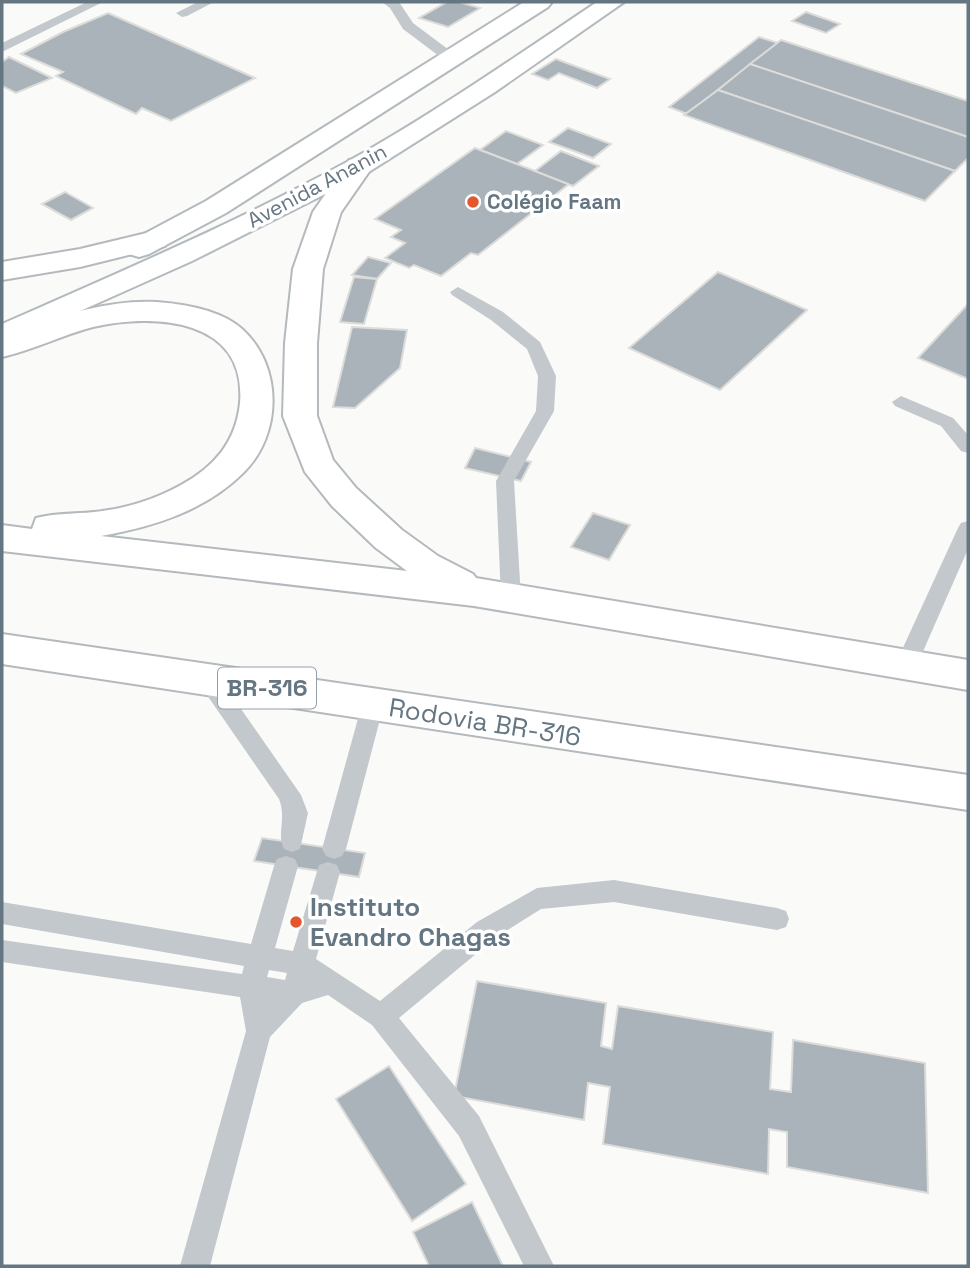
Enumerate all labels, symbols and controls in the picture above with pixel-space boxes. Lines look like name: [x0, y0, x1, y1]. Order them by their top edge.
street label: Avenida Ananin: [242, 137, 391, 234]
place label: Colégio Faam: [487, 188, 622, 215]
marker: Colégio Faam: [465, 194, 481, 210]
road number: BR-316: [218, 668, 316, 708]
street label: Rodovia BR-316: [386, 690, 584, 754]
place label: Instituto Evandro Chagas: [310, 890, 511, 954]
marker: Instituto Evandro Chagas: [288, 914, 304, 930]

